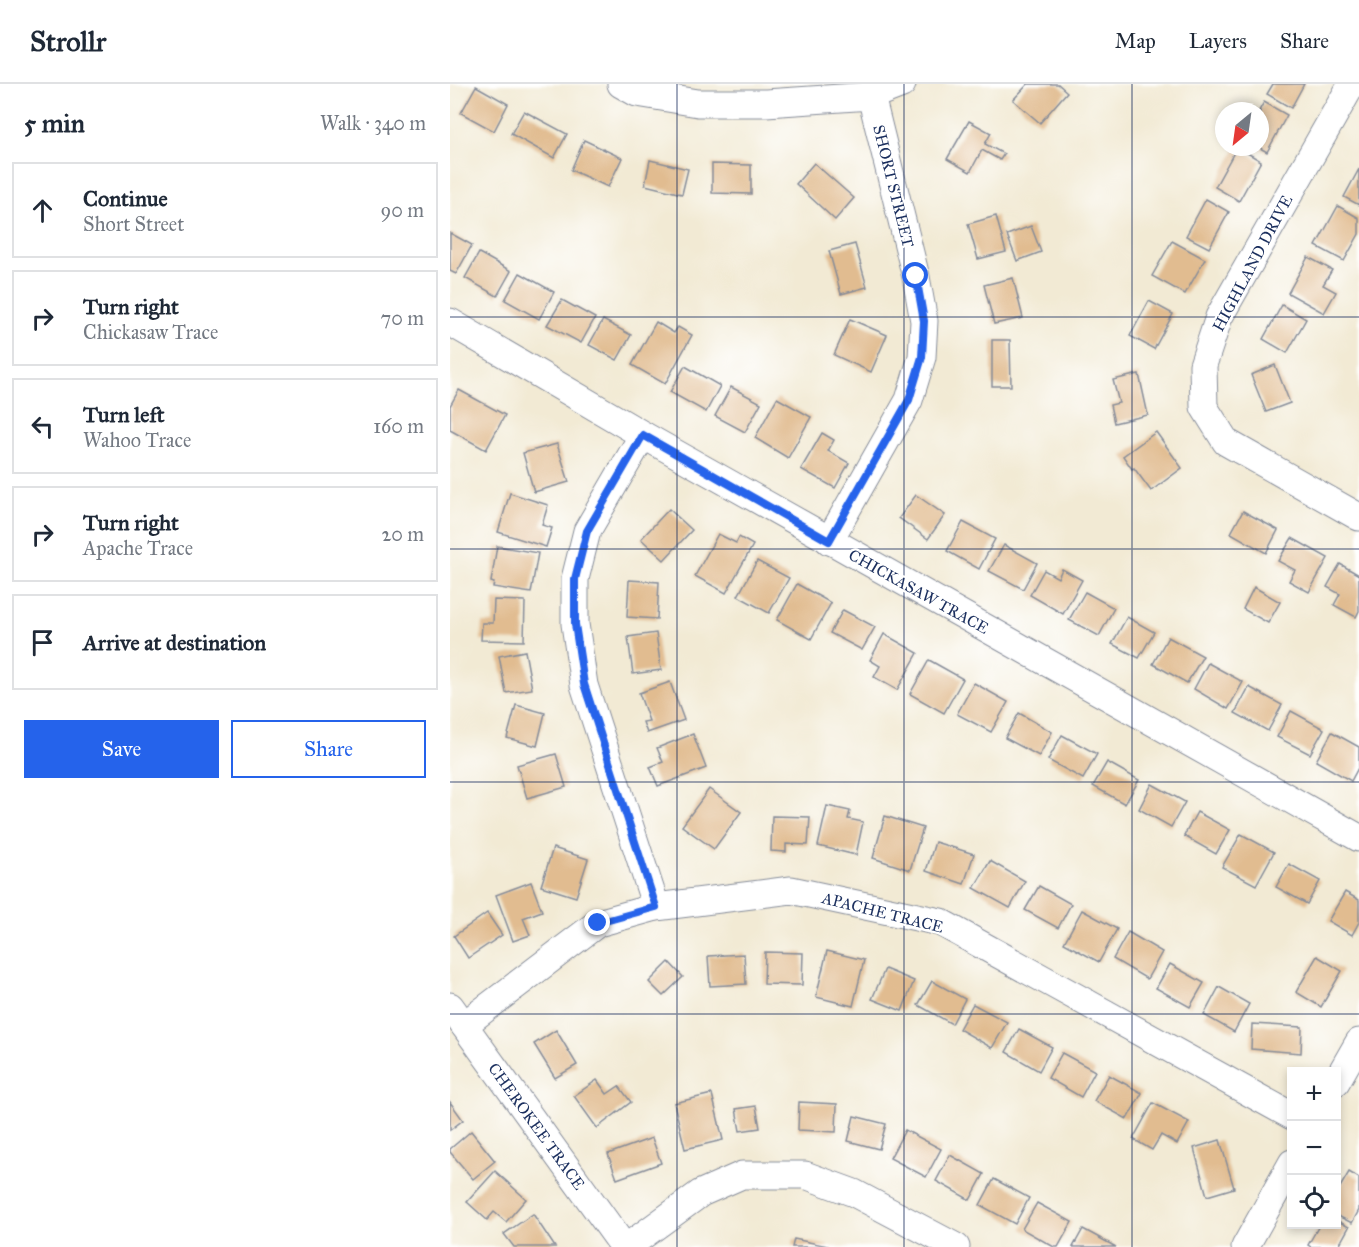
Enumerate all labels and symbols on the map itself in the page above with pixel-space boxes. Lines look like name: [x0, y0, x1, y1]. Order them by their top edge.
north arrow: [1215, 102, 1269, 156]
street label: SHORT STREET: [869, 123, 918, 249]
street label: HIGHLAND DRIVE: [1208, 192, 1296, 335]
route start: [902, 262, 928, 288]
street label: CHICKASAW TRACE: [845, 545, 992, 638]
street label: APACHE TRACE: [819, 888, 946, 937]
route end: [584, 909, 610, 935]
street label: CHEROKEE TRACE: [484, 1059, 589, 1193]

